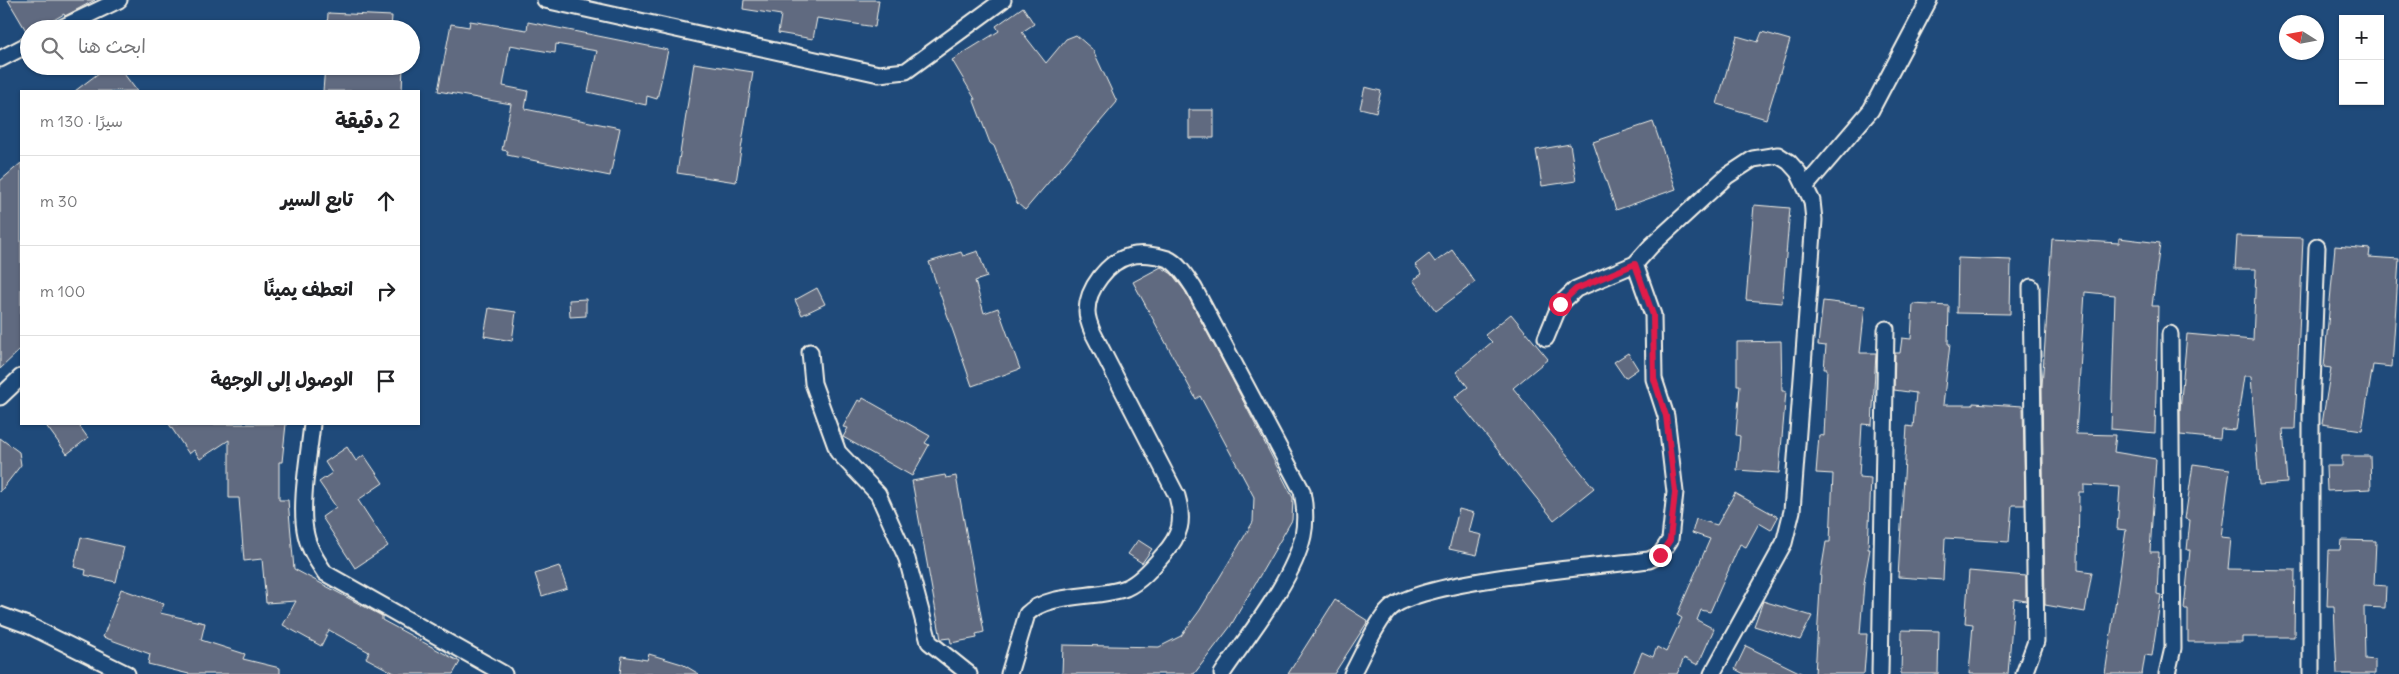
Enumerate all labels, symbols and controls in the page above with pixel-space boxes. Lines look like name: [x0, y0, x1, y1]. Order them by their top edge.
north arrow: [2279, 15, 2324, 60]
map controls: [2339, 15, 2384, 105]
button: +: [2339, 15, 2384, 60]
search box: [20, 20, 420, 75]
icon: search: [38, 34, 66, 62]
text: ابحث هنا: [78, 34, 146, 58]
button: −: [2339, 60, 2384, 105]
text: 2 دقيقة: [335, 107, 400, 134]
text: سيرًا · 130 m: [40, 111, 123, 131]
text: تابع السير: [281, 187, 353, 211]
icon: ahead: [372, 187, 400, 215]
text: 30 m: [40, 191, 77, 211]
text: انعطف يمينًا: [264, 277, 353, 301]
icon: right: [372, 277, 400, 305]
text: 100 m: [40, 281, 85, 301]
route start: [1549, 293, 1572, 316]
text: الوصول إلى الوجهة: [210, 367, 353, 391]
icon: arrive: [372, 367, 400, 395]
route end: [1649, 544, 1672, 567]

